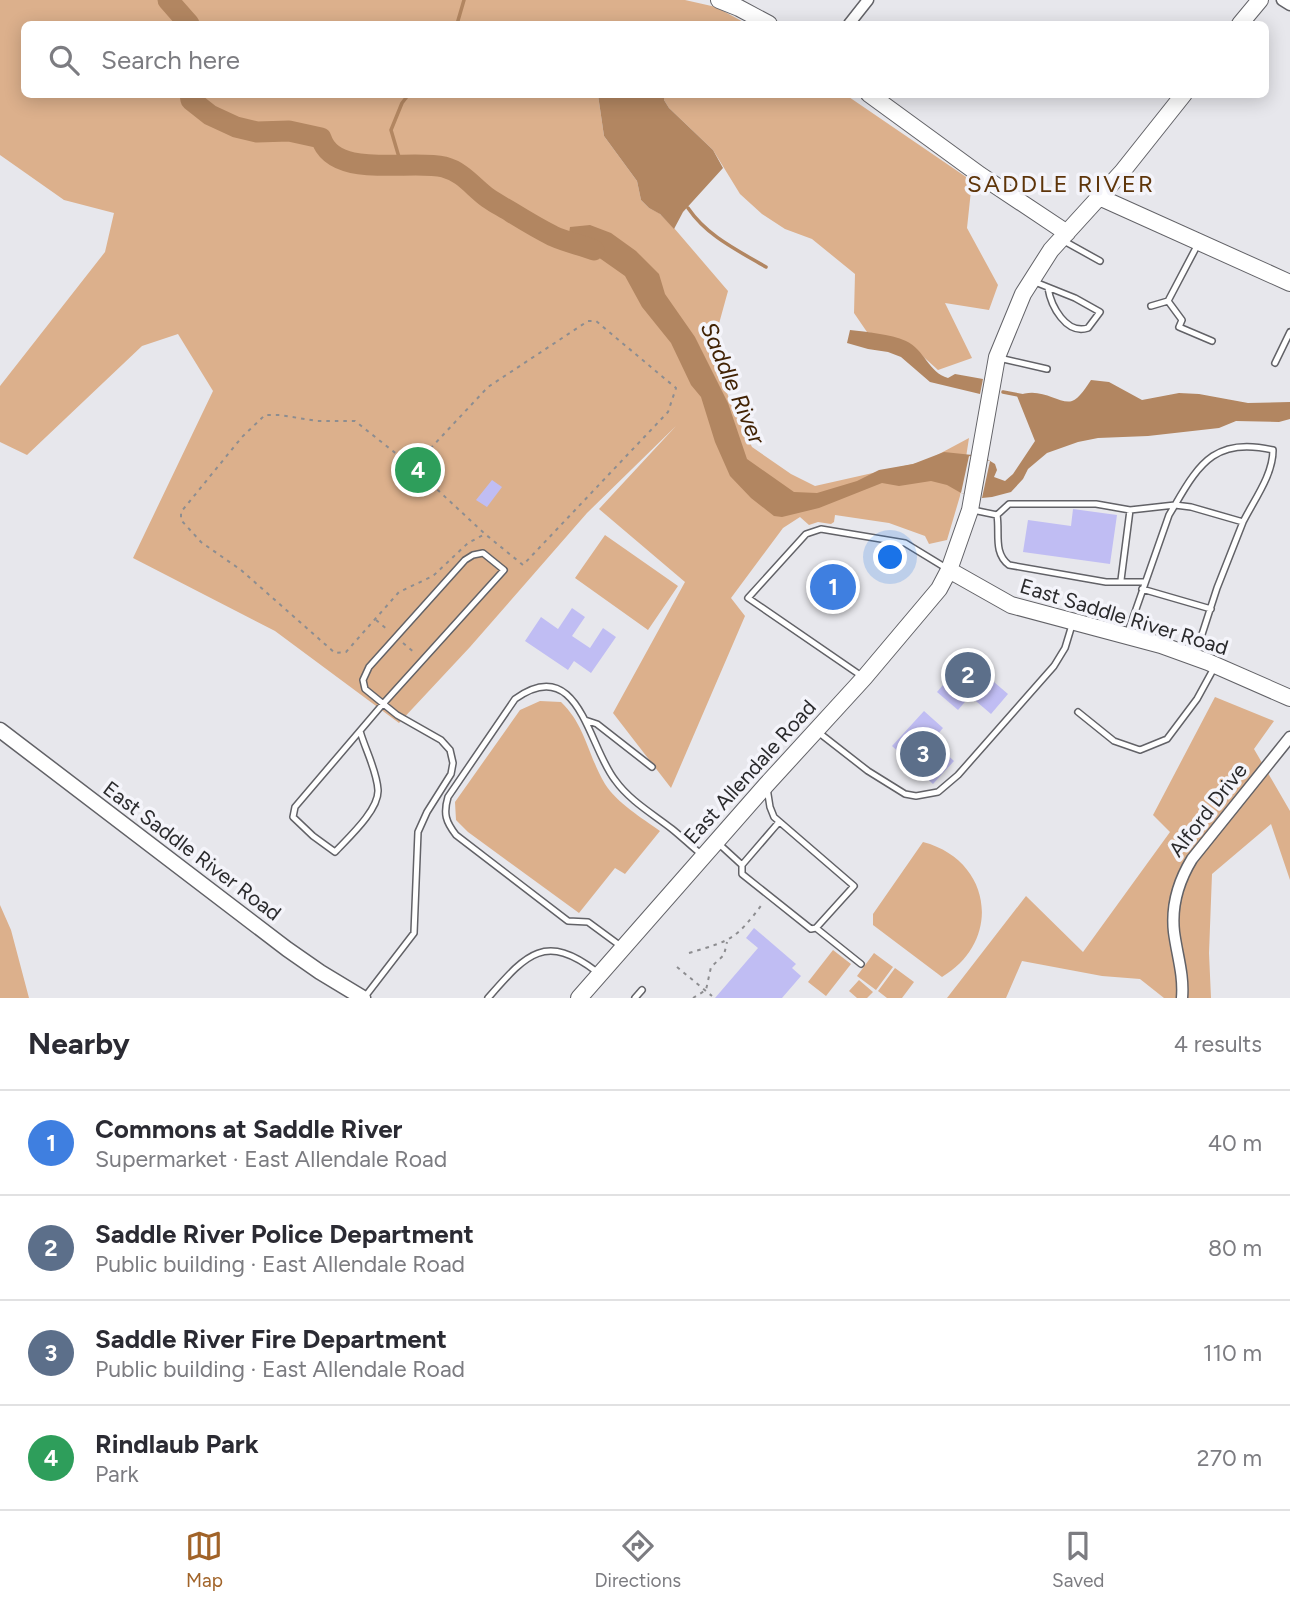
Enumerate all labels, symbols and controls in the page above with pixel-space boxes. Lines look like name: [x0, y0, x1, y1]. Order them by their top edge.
search box: [21, 21, 1269, 98]
icon: search: [45, 41, 83, 79]
text: Search here: [101, 44, 240, 76]
district label: SADDLE RIVER: [967, 169, 1155, 198]
water label: Saddle River: [695, 318, 772, 449]
pin: 4: [395, 444, 441, 496]
your location: [873, 540, 907, 574]
pin: 1: [810, 561, 856, 613]
street label: East Saddle River Road: [1017, 573, 1231, 660]
pin: 2: [945, 649, 991, 701]
street label: East Allendale Road: [678, 694, 821, 849]
pin: 3: [900, 728, 946, 780]
street label: Alford Drive: [1163, 758, 1252, 861]
street label: East Saddle River Road: [98, 776, 286, 926]
text: Nearby: [28, 1025, 130, 1062]
text: 4 results: [1174, 1030, 1262, 1058]
text: Commons at Saddle River: [95, 1113, 402, 1145]
text: 1: [46, 1129, 56, 1157]
text: 40 m: [1208, 1129, 1262, 1157]
text: Supermarket · East Allendale Road: [95, 1145, 447, 1173]
text: Saddle River Police Department: [95, 1218, 474, 1250]
text: 2: [44, 1234, 58, 1262]
text: 80 m: [1208, 1234, 1262, 1262]
text: Public building · East Allendale Road: [95, 1250, 465, 1278]
text: Saddle River Fire Department: [95, 1323, 447, 1355]
text: 3: [45, 1339, 57, 1367]
text: 110 m: [1203, 1339, 1262, 1367]
text: Public building · East Allendale Road: [95, 1355, 465, 1383]
text: Rindlaub Park: [95, 1428, 259, 1460]
text: 4: [44, 1444, 58, 1472]
text: 270 m: [1197, 1444, 1262, 1472]
text: Park: [95, 1460, 139, 1488]
tab: Map: [185, 1527, 223, 1592]
tab: Directions: [594, 1527, 681, 1592]
tab: Saved: [1052, 1527, 1104, 1592]

